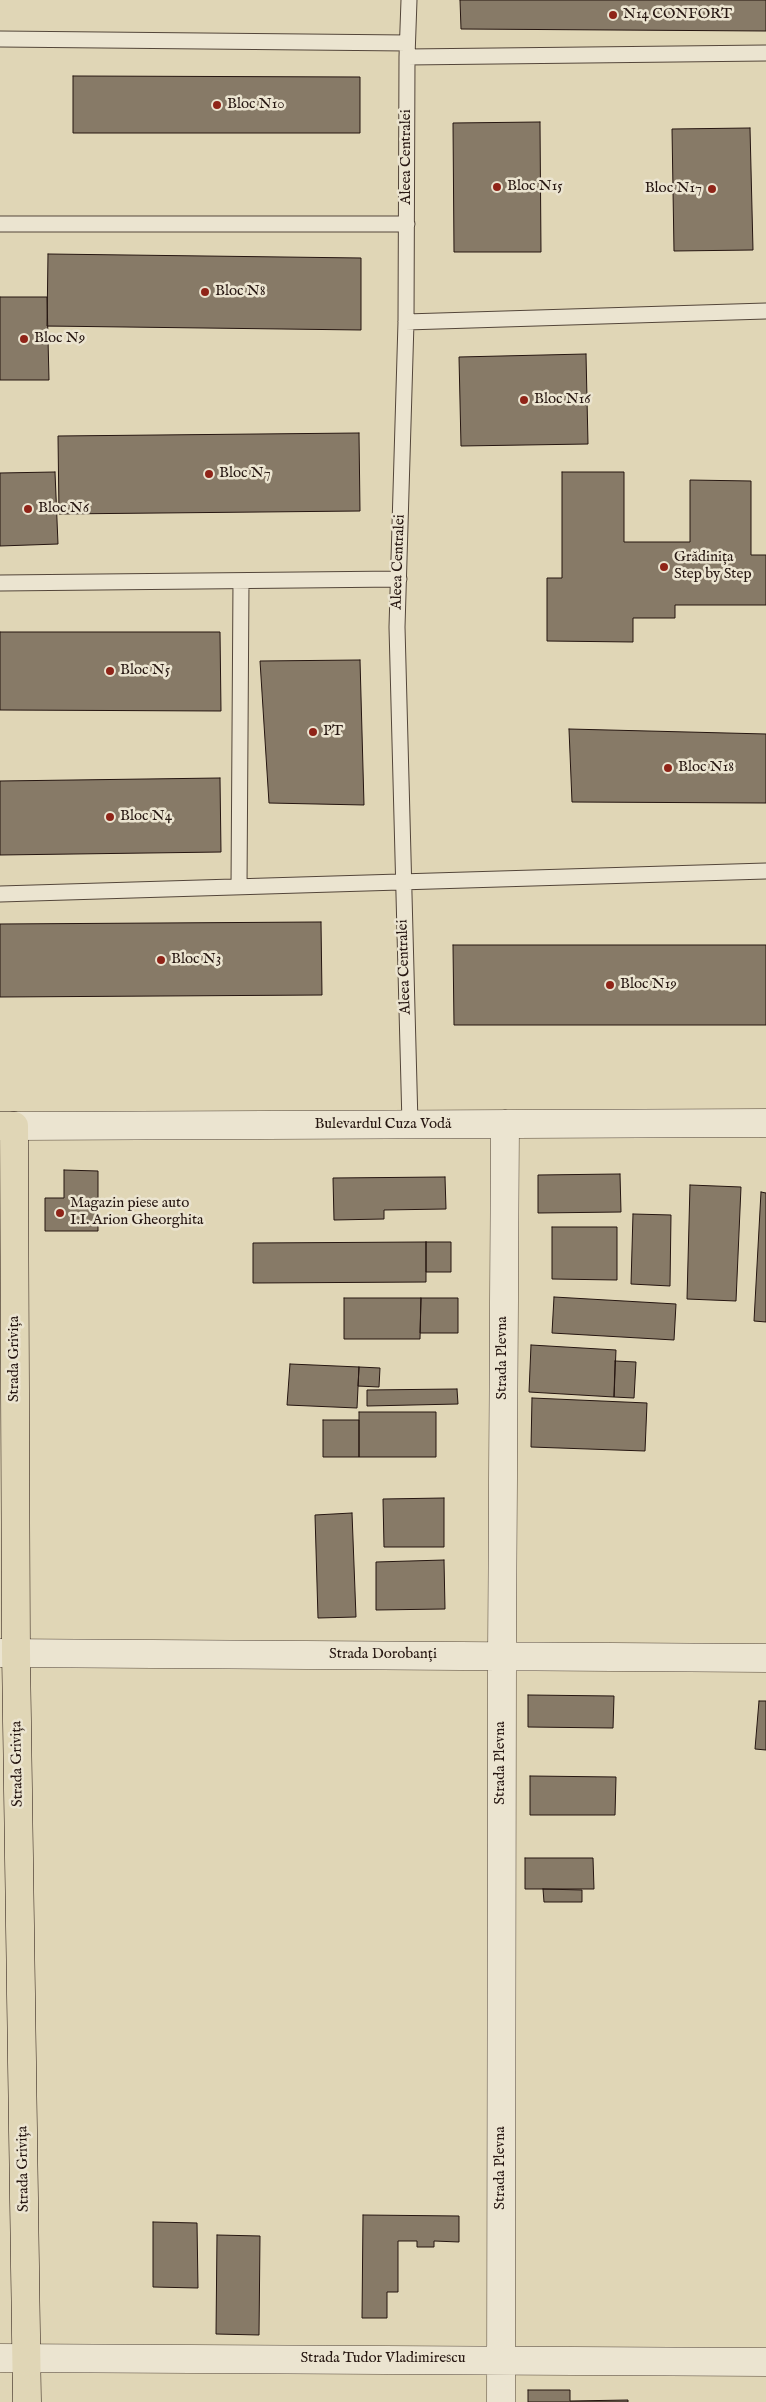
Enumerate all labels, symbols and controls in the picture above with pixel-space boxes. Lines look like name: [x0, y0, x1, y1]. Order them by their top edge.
place label: N14 CONFORT: [623, 6, 732, 24]
marker: N14 CONFORT: [607, 9, 619, 21]
place label: Bloc N10: [227, 96, 285, 114]
marker: Bloc N10: [211, 99, 223, 111]
street label: Aleea Centralei: [398, 109, 416, 205]
place label: Bloc N15: [507, 178, 563, 196]
place label: Bloc N17: [645, 180, 702, 198]
marker: Bloc N15: [491, 181, 503, 193]
marker: Bloc N17: [706, 183, 718, 195]
place label: Bloc N8: [215, 283, 266, 301]
marker: Bloc N8: [199, 286, 211, 298]
place label: Bloc N9: [34, 330, 85, 348]
marker: Bloc N9: [18, 333, 30, 345]
place label: Bloc N16: [534, 391, 591, 409]
marker: Bloc N16: [518, 394, 530, 406]
place label: Bloc N7: [219, 465, 271, 483]
marker: Bloc N7: [203, 468, 215, 480]
place label: Bloc N6: [38, 500, 89, 518]
marker: Bloc N6: [22, 503, 34, 515]
street label: Aleea Centralei: [388, 514, 410, 610]
place label: Grădinița Step by Step: [674, 549, 752, 584]
marker: Grădinița Step by Step: [658, 561, 670, 573]
place label: Bloc N5: [120, 662, 170, 680]
marker: Bloc N5: [104, 665, 116, 677]
place label: PT: [323, 723, 343, 741]
marker: PT: [307, 726, 319, 738]
place label: Bloc N18: [678, 759, 734, 777]
marker: Bloc N18: [662, 762, 674, 774]
place label: Bloc N4: [120, 808, 172, 826]
marker: Bloc N4: [104, 811, 116, 823]
street label: Aleea Centralei: [394, 919, 416, 1015]
place label: Bloc N3: [171, 951, 221, 969]
marker: Bloc N3: [155, 954, 167, 966]
place label: Bloc N19: [620, 976, 677, 994]
marker: Bloc N19: [604, 979, 616, 991]
street label: Bulevardul Cuza Vodă: [314, 1116, 452, 1134]
place label: Magazin piese auto I.I. Arion Gheorghita: [70, 1195, 204, 1230]
marker: Magazin piese auto I.I. Arion Gheorghita: [54, 1207, 66, 1219]
street label: Strada Grivița: [6, 1316, 24, 1402]
street label: Strada Plevna: [494, 1316, 512, 1400]
street label: Strada Dorobanți: [329, 1646, 437, 1664]
street label: Strada Grivița: [8, 1721, 28, 1807]
street label: Strada Plevna: [492, 1721, 510, 1805]
street label: Strada Grivița: [14, 2126, 34, 2212]
street label: Strada Plevna: [492, 2126, 510, 2210]
street label: Strada Tudor Vladimirescu: [300, 2350, 466, 2368]

